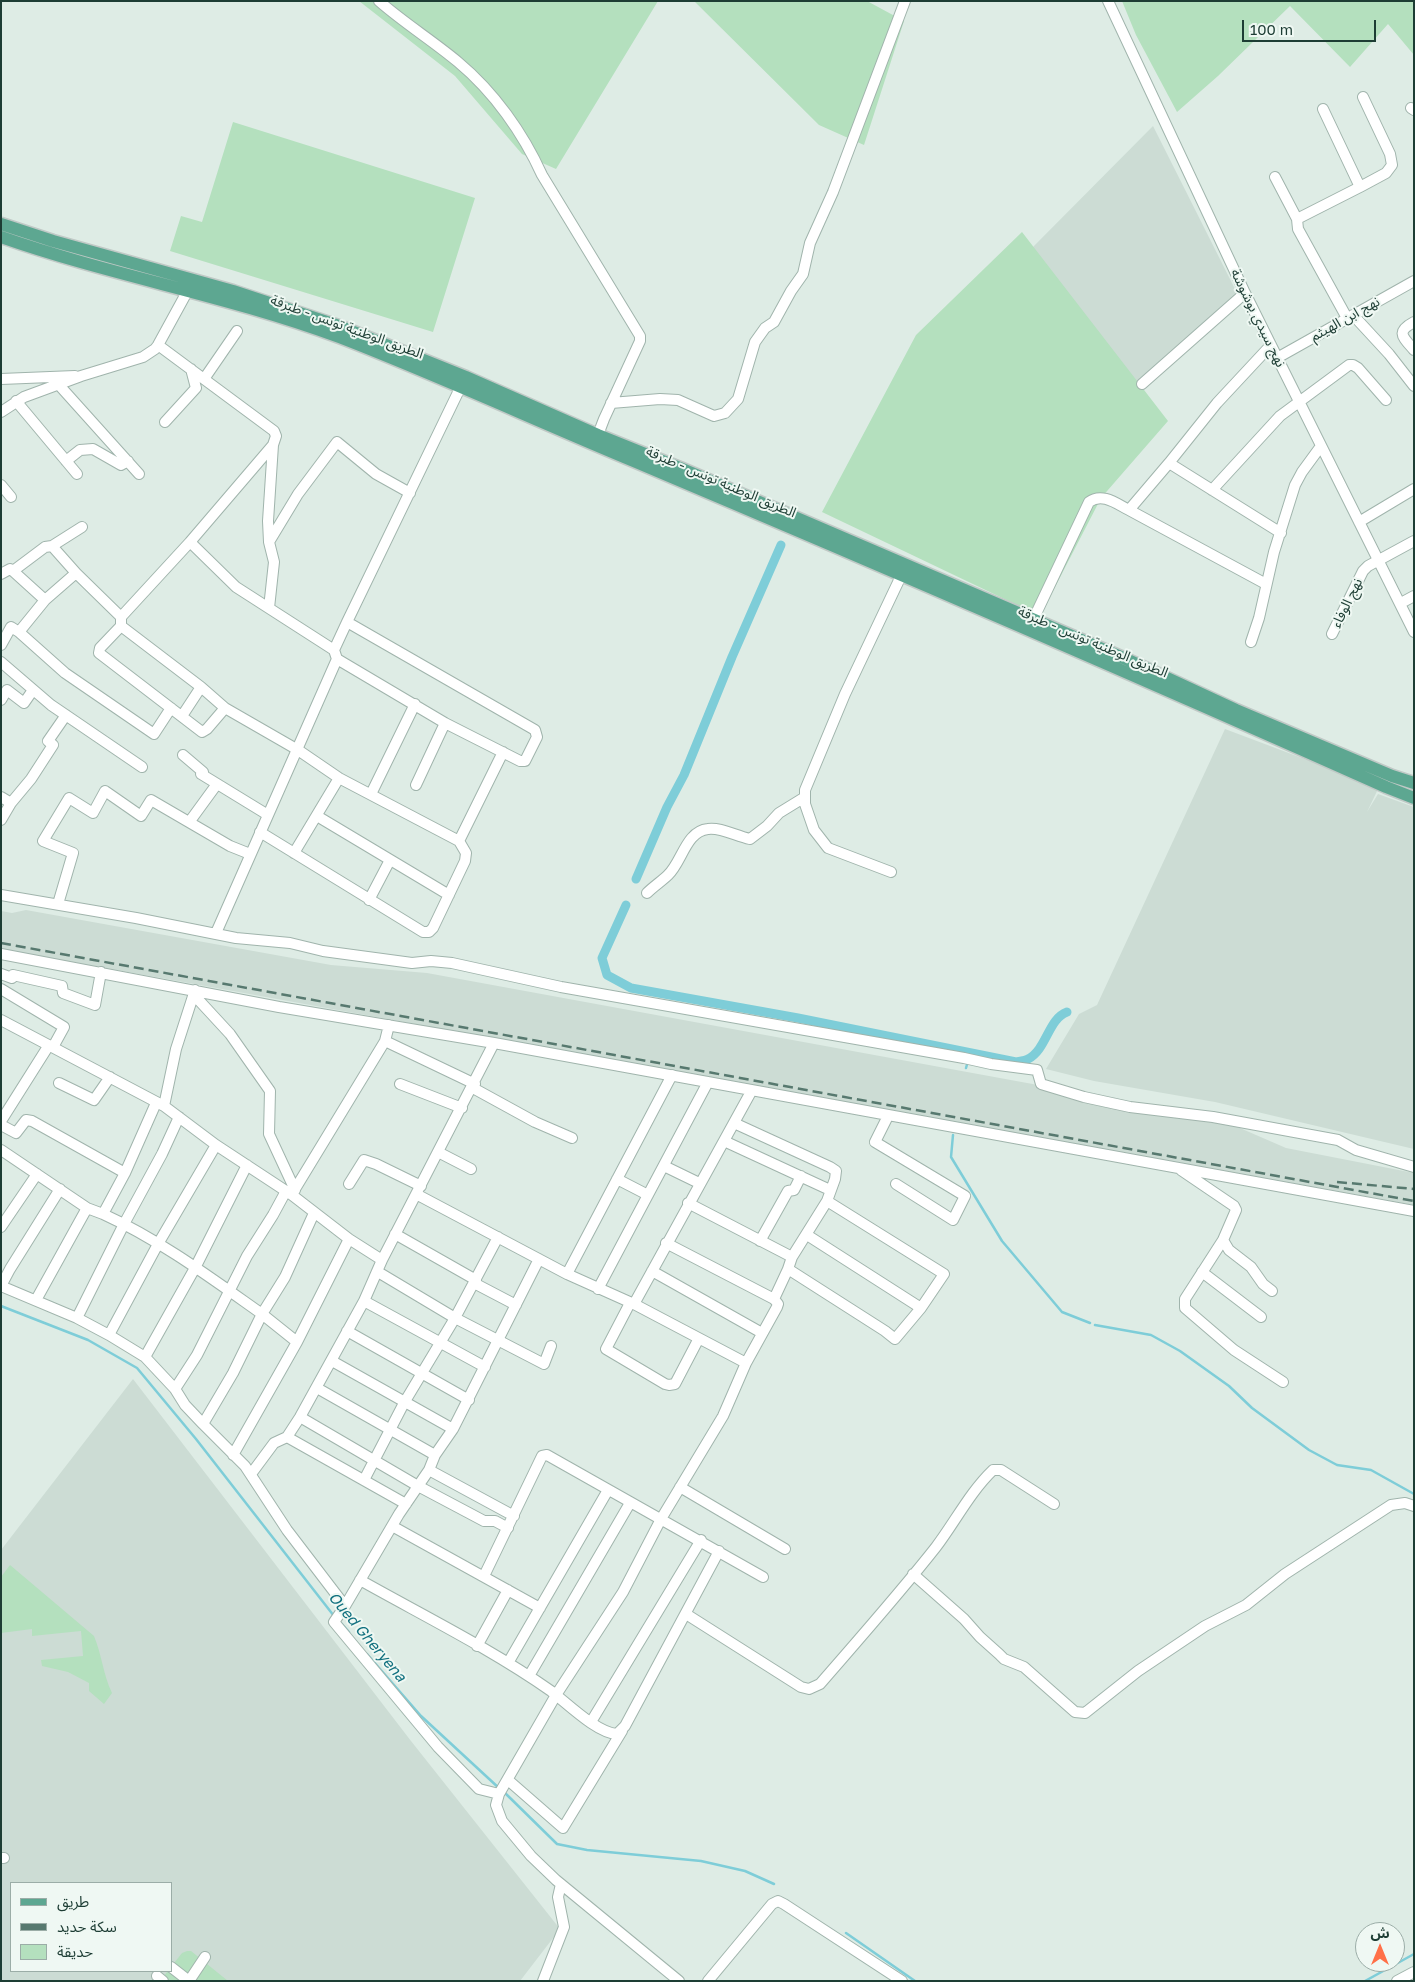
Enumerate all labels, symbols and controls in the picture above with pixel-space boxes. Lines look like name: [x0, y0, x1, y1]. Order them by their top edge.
scale bar: [1245, 10, 1379, 42]
text: 100 m: [1250, 20, 1293, 38]
street label: نهج سيدي بوشوشة: [1227, 266, 1289, 370]
street label: الطريق الوطنية تونس - طبرقة: [268, 291, 426, 363]
street label: نهج ابن الهيثم: [1307, 293, 1383, 345]
street label: الطريق الوطنية تونس - طبرقة: [643, 443, 799, 521]
street label: نهج الوفاء: [1328, 575, 1366, 631]
street label: الطريق الوطنية تونس - طبرقة: [1015, 603, 1171, 681]
water label: Oued Gheryena: [324, 1589, 410, 1685]
legend: [10, 1882, 172, 1972]
text: طريق: [57, 1892, 89, 1910]
text: سكة حديد: [57, 1917, 117, 1935]
north arrow: [1355, 1922, 1405, 1972]
text: ش: [1370, 1924, 1390, 1941]
text: حديقة: [57, 1942, 93, 1960]

